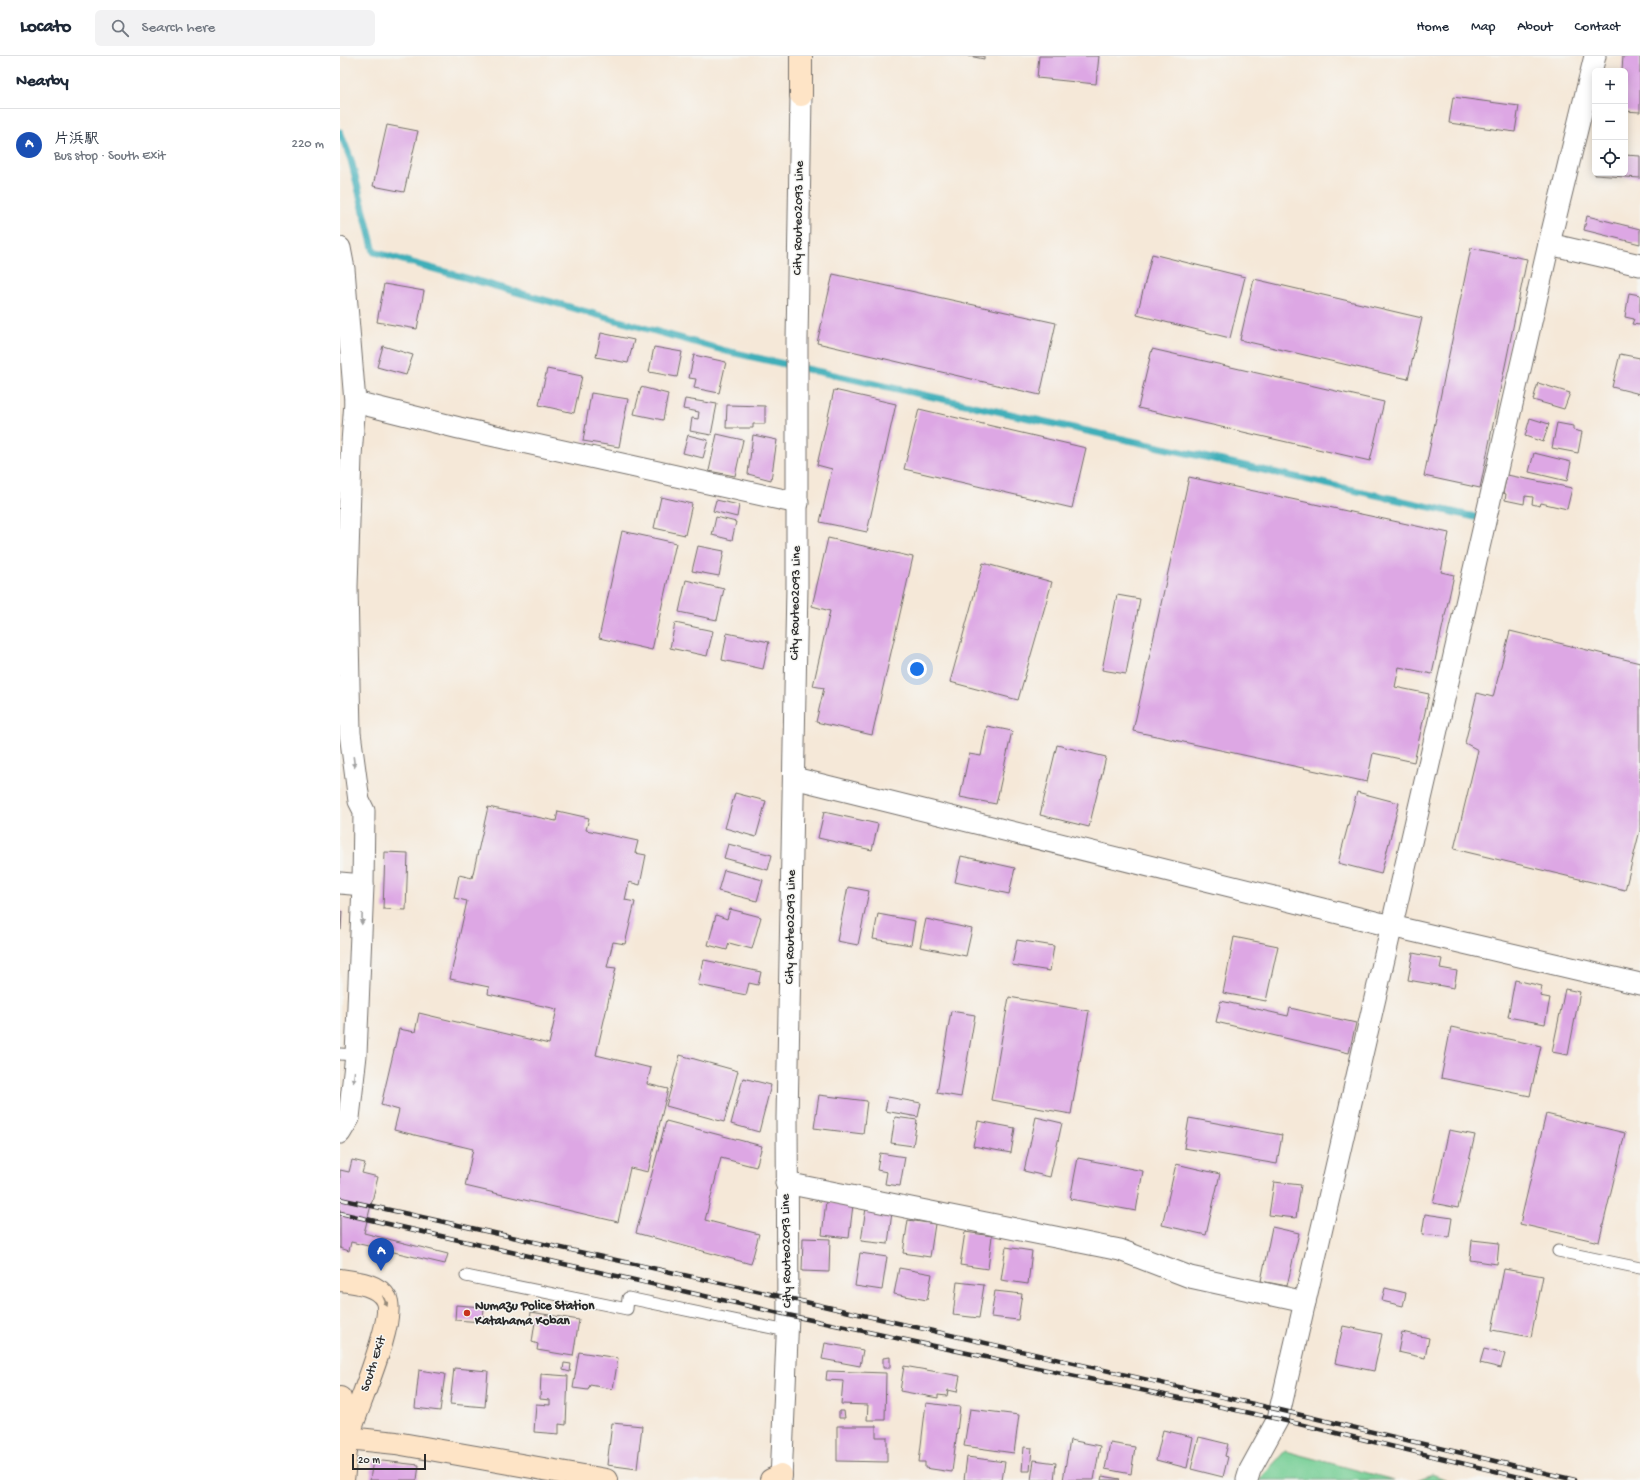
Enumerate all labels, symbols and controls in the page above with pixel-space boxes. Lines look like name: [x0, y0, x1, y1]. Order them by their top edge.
search box: [95, 10, 375, 46]
text: Locato: [20, 16, 71, 39]
icon: search: [109, 17, 131, 39]
text: Search here: [141, 19, 215, 37]
text: Home: [1417, 19, 1449, 36]
text: Map: [1471, 19, 1495, 36]
text: About: [1517, 19, 1553, 36]
text: Contact: [1575, 19, 1620, 36]
map controls: [1592, 68, 1628, 176]
button: +: [1592, 68, 1628, 104]
text: Nearby: [16, 72, 69, 92]
button: −: [1592, 104, 1628, 140]
text: 片浜駅: [54, 131, 99, 149]
text: A: [25, 137, 33, 152]
text: 220 m: [292, 137, 324, 152]
button: locate: [1592, 140, 1628, 176]
text: Bus stop · South Exit: [54, 149, 165, 164]
street label: City Route02093 Line: [791, 160, 808, 275]
street label: City Route02093 Line: [788, 545, 805, 660]
your location: [907, 659, 927, 679]
one-way arrow: [351, 756, 357, 768]
street label: City Route02093 Line: [783, 869, 800, 984]
one-way arrow: [358, 913, 365, 925]
one-way arrow: [350, 1071, 357, 1083]
street label: City Route02093 Line: [778, 1193, 795, 1308]
pin: A: [368, 1238, 394, 1271]
one-way arrow: [383, 1295, 389, 1307]
place label: Numazu Police Station Katahama Koban: [474, 1299, 595, 1329]
marker: Numazu Police Station Katahama Koban: [462, 1308, 472, 1318]
street label: South Exit: [358, 1333, 391, 1394]
scale bar: [352, 1452, 426, 1471]
text: 20 m: [358, 1455, 380, 1467]

